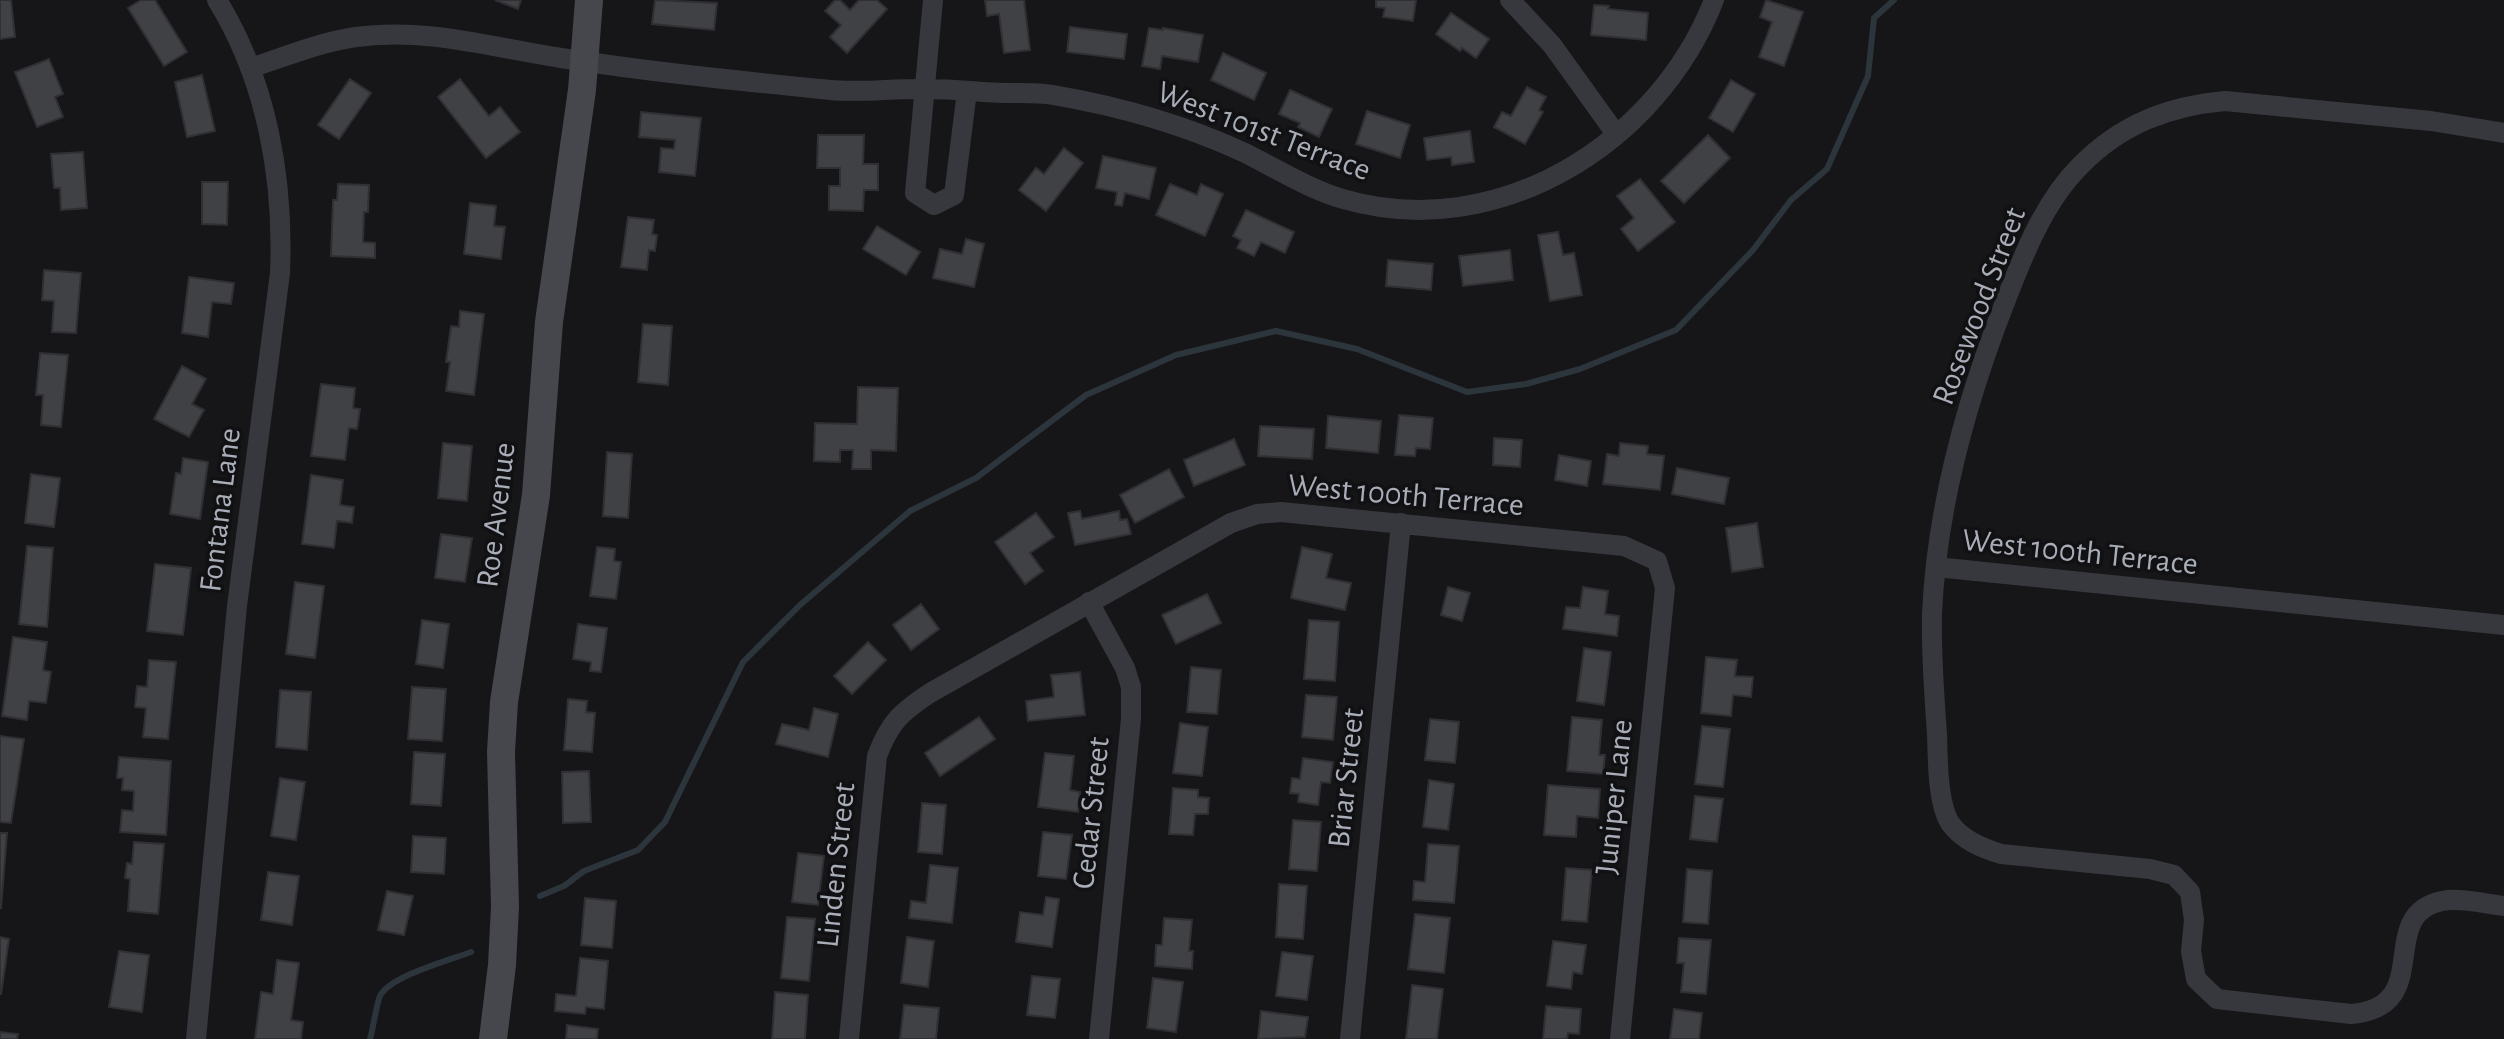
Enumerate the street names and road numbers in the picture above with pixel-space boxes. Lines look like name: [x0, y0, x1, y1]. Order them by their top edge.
street label: West 101st Terrace: [1153, 76, 1375, 186]
street label: Rosewood Street: [1927, 203, 2031, 409]
street label: Fontana Lane: [194, 426, 246, 594]
street label: Roe Avenue: [471, 441, 521, 589]
street label: West 100th Terrace: [1287, 469, 1525, 521]
street label: West 100th Terrace: [1961, 524, 2199, 580]
street label: Briar Street: [1323, 707, 1369, 849]
street label: Juniper Lane: [1590, 718, 1638, 876]
street label: Cedar Street: [1067, 735, 1115, 891]
street label: Linden Street: [811, 781, 861, 949]

